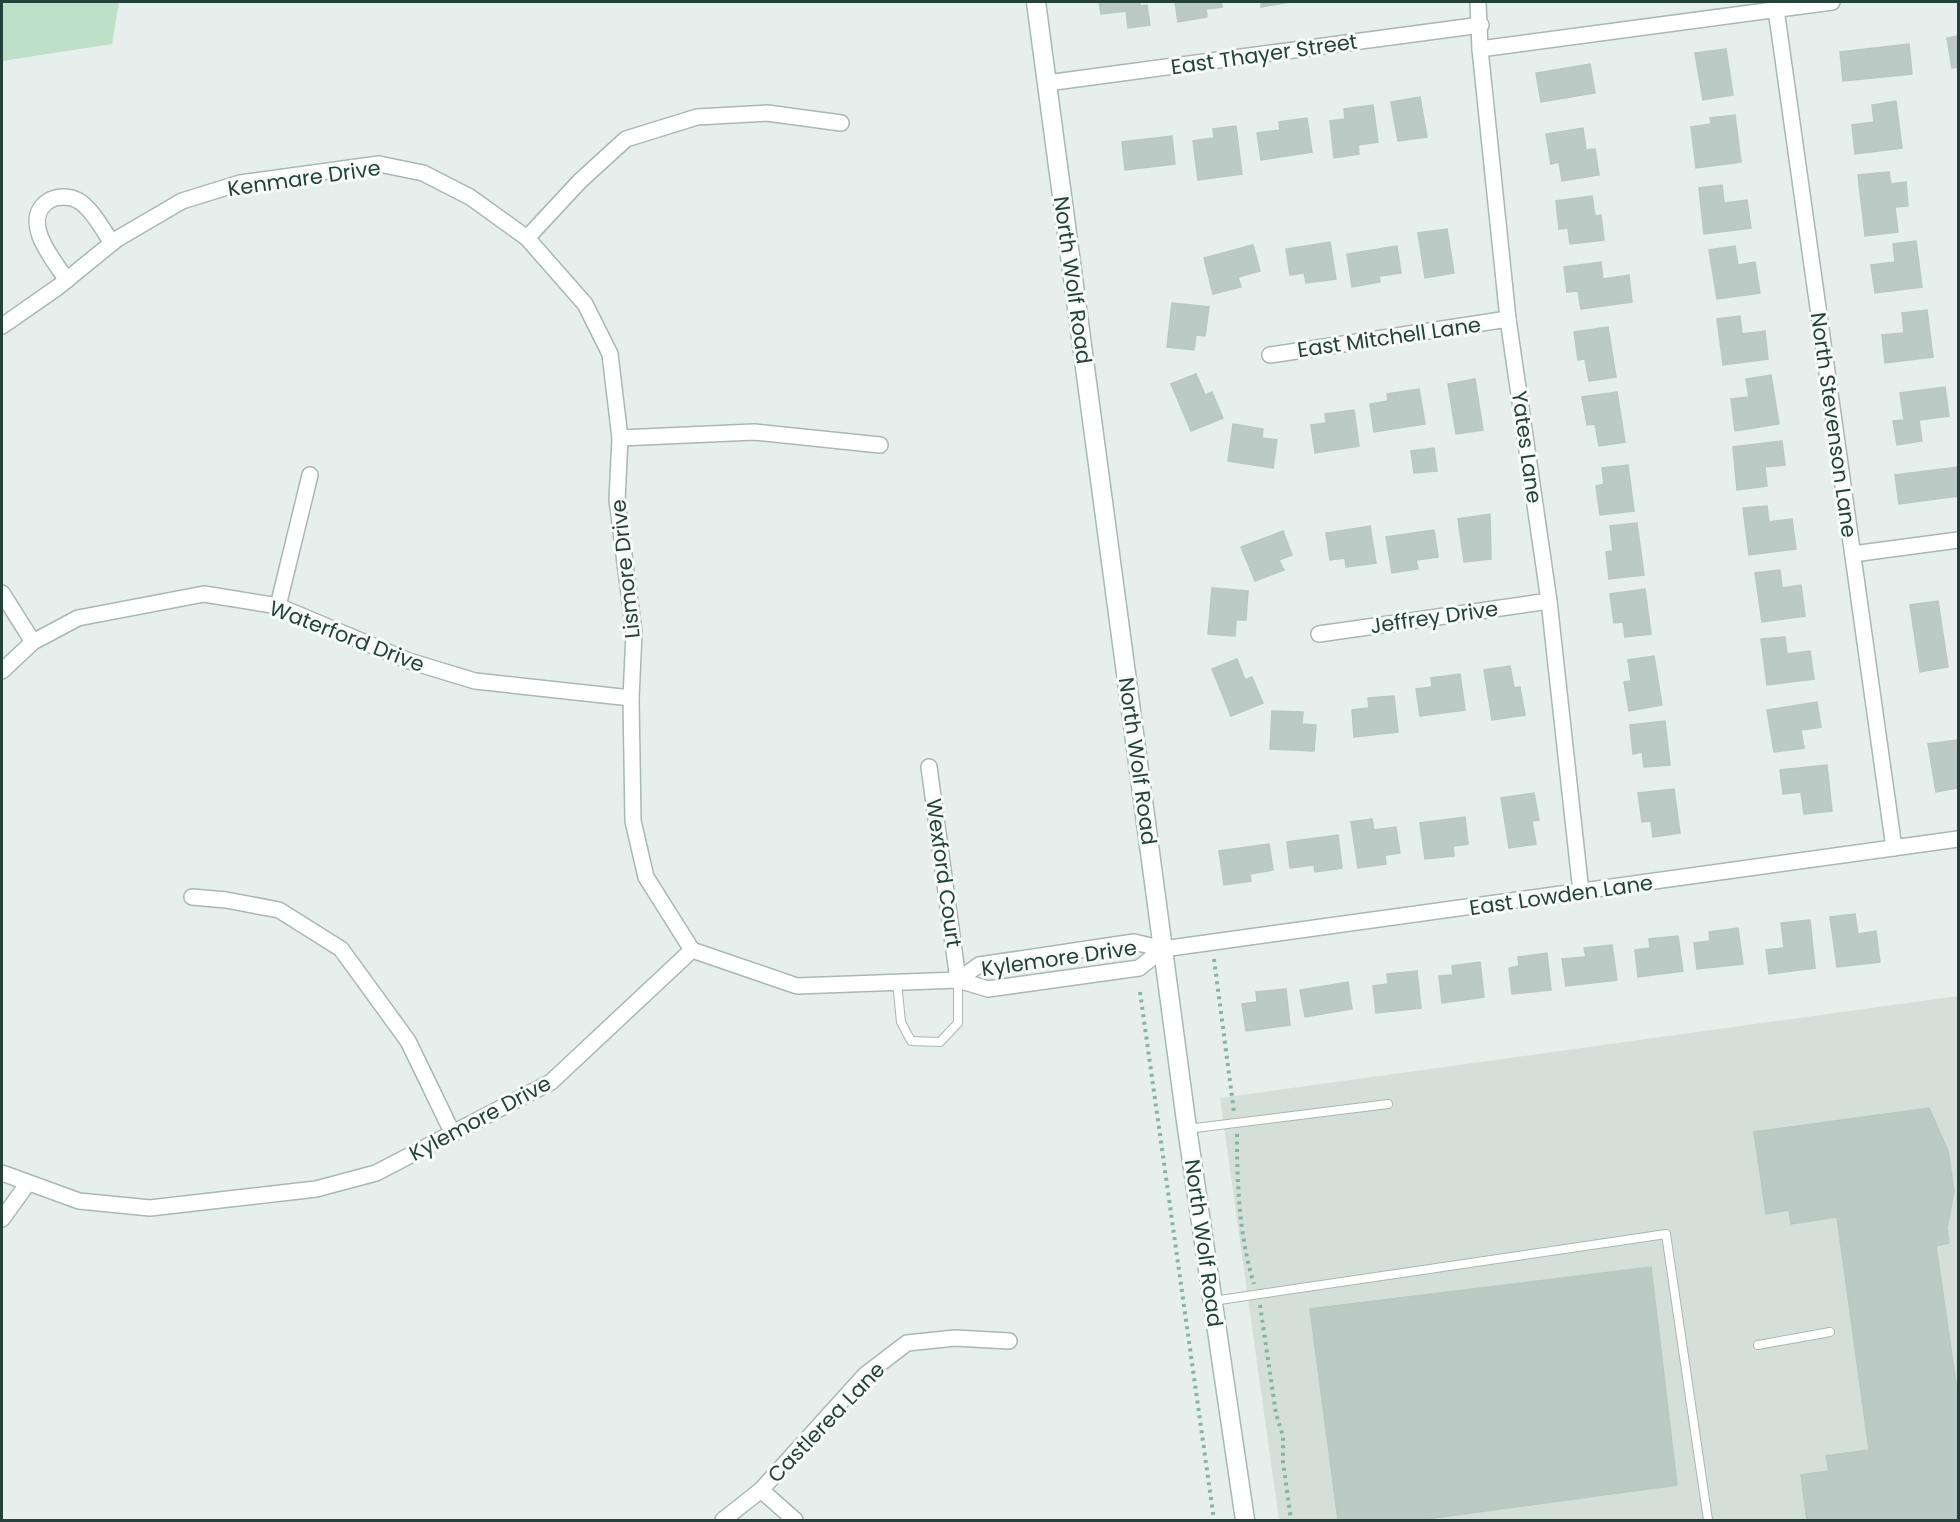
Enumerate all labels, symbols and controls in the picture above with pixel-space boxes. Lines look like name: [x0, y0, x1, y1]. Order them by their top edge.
street label: East Thayer Street: [1169, 27, 1359, 81]
street label: Kenmare Drive: [226, 153, 382, 203]
street label: North Wolf Road: [1047, 194, 1099, 366]
street label: East Mitchell Lane: [1295, 310, 1483, 364]
street label: North Stevenson Lane: [1804, 311, 1864, 539]
street label: Yates Lane: [1505, 389, 1549, 505]
street label: Lismore Drive: [603, 498, 647, 640]
street label: Waterford Drive: [265, 593, 429, 679]
street label: Jeffrey Drive: [1368, 594, 1500, 640]
street label: North Wolf Road: [1112, 675, 1164, 847]
street label: Wexford Court: [919, 797, 969, 949]
street label: East Lowden Lane: [1467, 868, 1655, 922]
street label: Kylemore Drive: [979, 933, 1139, 983]
street label: Kylemore Drive: [404, 1068, 556, 1168]
street label: North Wolf Road: [1178, 1157, 1230, 1329]
street label: Castlerea Lane: [761, 1355, 891, 1489]

